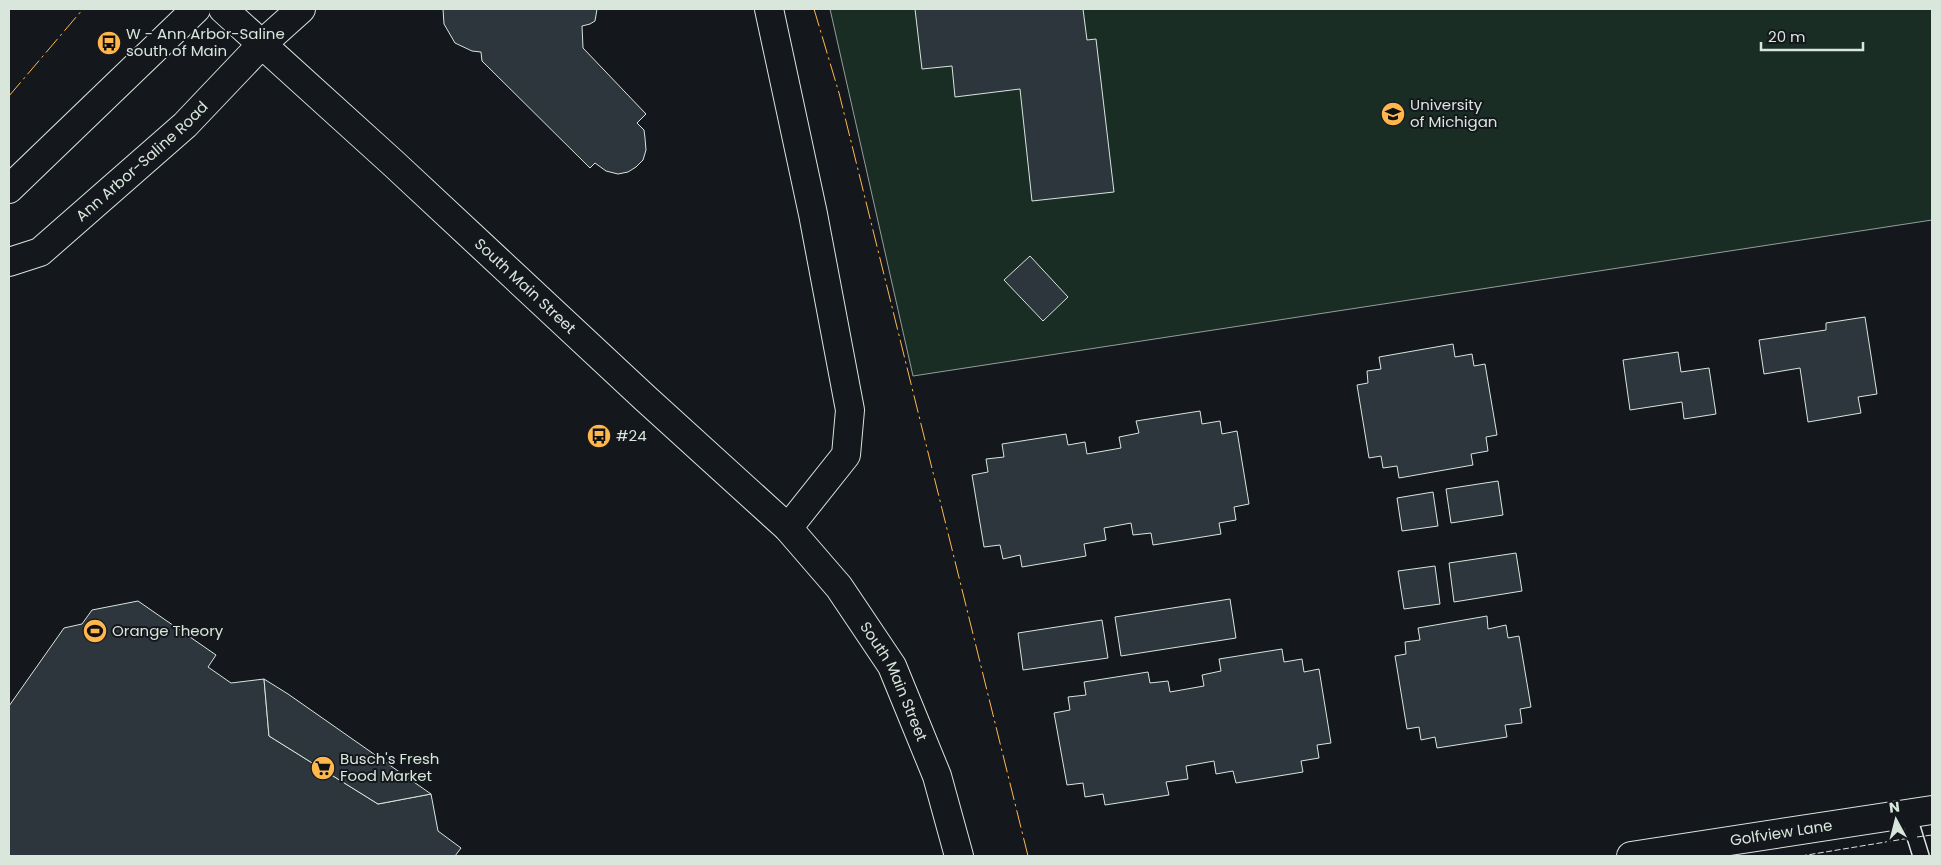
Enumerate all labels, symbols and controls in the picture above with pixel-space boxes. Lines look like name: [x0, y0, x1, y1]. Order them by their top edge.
scale bar: [1761, 20, 1864, 52]
place label: W - Ann Arbor-Saline south of Main: [126, 23, 285, 61]
text: 20 m: [1768, 26, 1806, 47]
bus stop icon: W - Ann Arbor-Saline south of Main: [96, 30, 122, 56]
place label: University of Michigan: [1410, 94, 1497, 132]
street label: Ann Arbor-Saline Road: [71, 96, 212, 226]
school or university icon: University of Michigan: [1380, 101, 1406, 127]
street label: South Main Street: [470, 233, 581, 338]
bus stop icon: #24: [586, 423, 612, 449]
place label: #24: [616, 425, 647, 446]
street label: South Main Street: [855, 617, 933, 744]
sports icon: Orange Theory: [82, 618, 108, 644]
place label: Orange Theory: [112, 620, 224, 641]
place label: Busch's Fresh Food Market: [340, 748, 439, 786]
supermarket icon: Busch's Fresh Food Market: [310, 755, 336, 781]
north arrow: [1871, 795, 1921, 845]
text: N: [1888, 797, 1901, 818]
street label: Golfview Lane: [1729, 814, 1834, 851]

